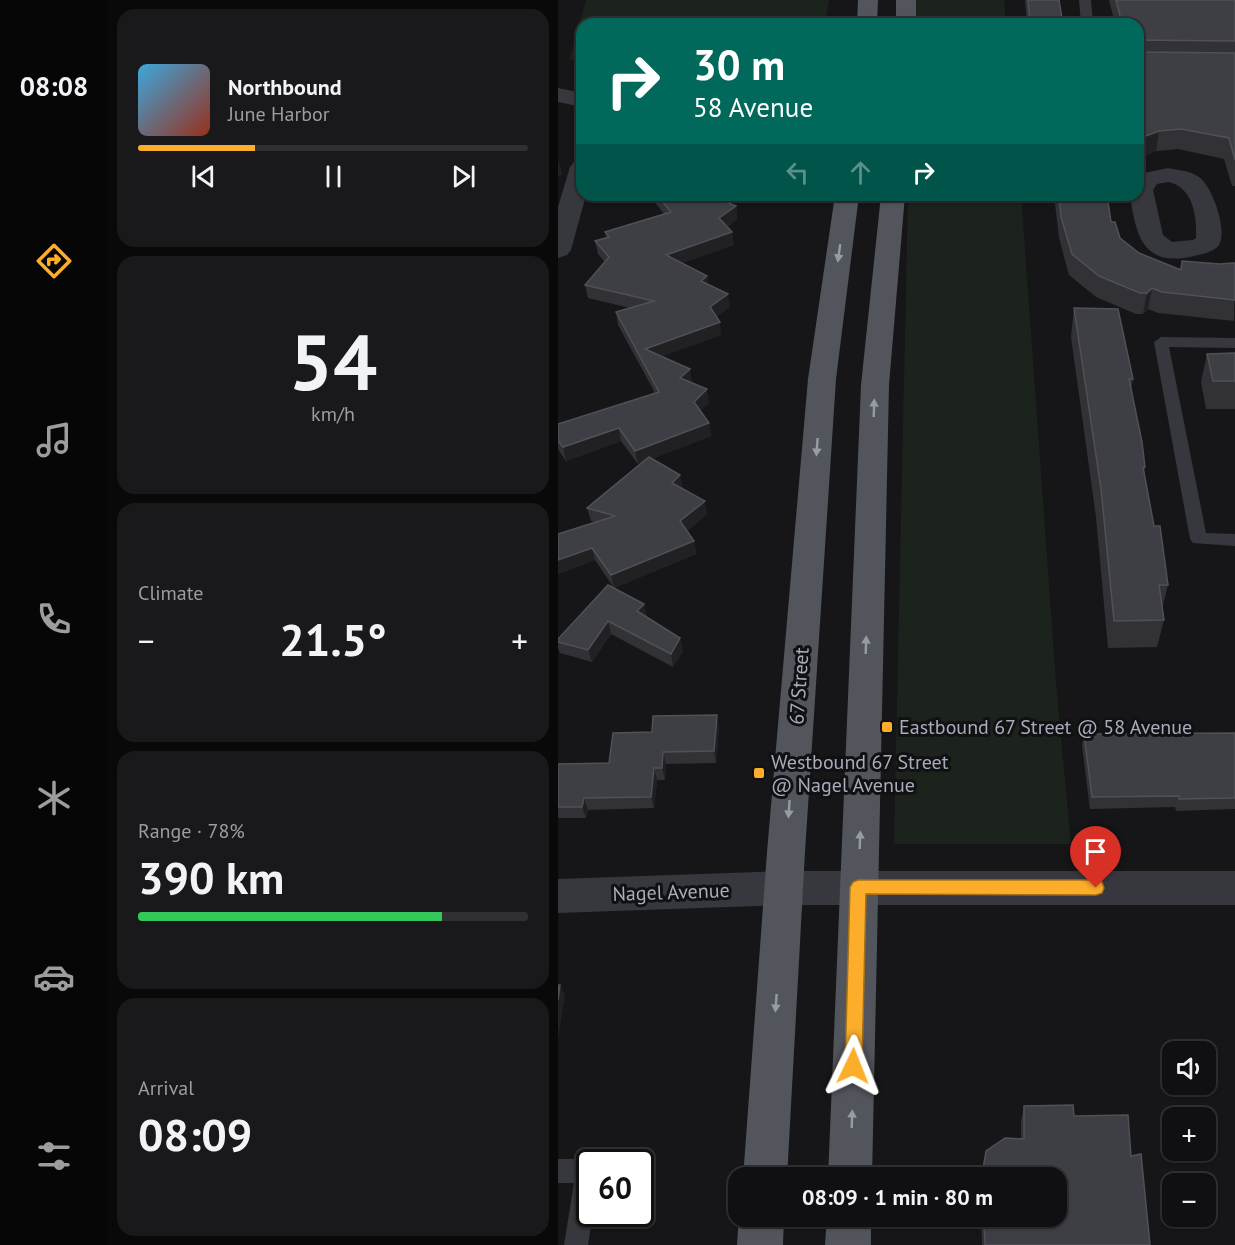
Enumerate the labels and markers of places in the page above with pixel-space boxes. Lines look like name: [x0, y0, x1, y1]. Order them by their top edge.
place label: Eastbound 67 Street @ 58 Avenue: [899, 714, 1192, 740]
marker: Eastbound 67 Street @ 58 Avenue: [880, 720, 894, 734]
place label: Westbound 67 Street @ Nagel Avenue: [771, 749, 949, 798]
marker: Westbound 67 Street @ Nagel Avenue: [752, 766, 766, 780]
pin: [1070, 826, 1121, 888]

